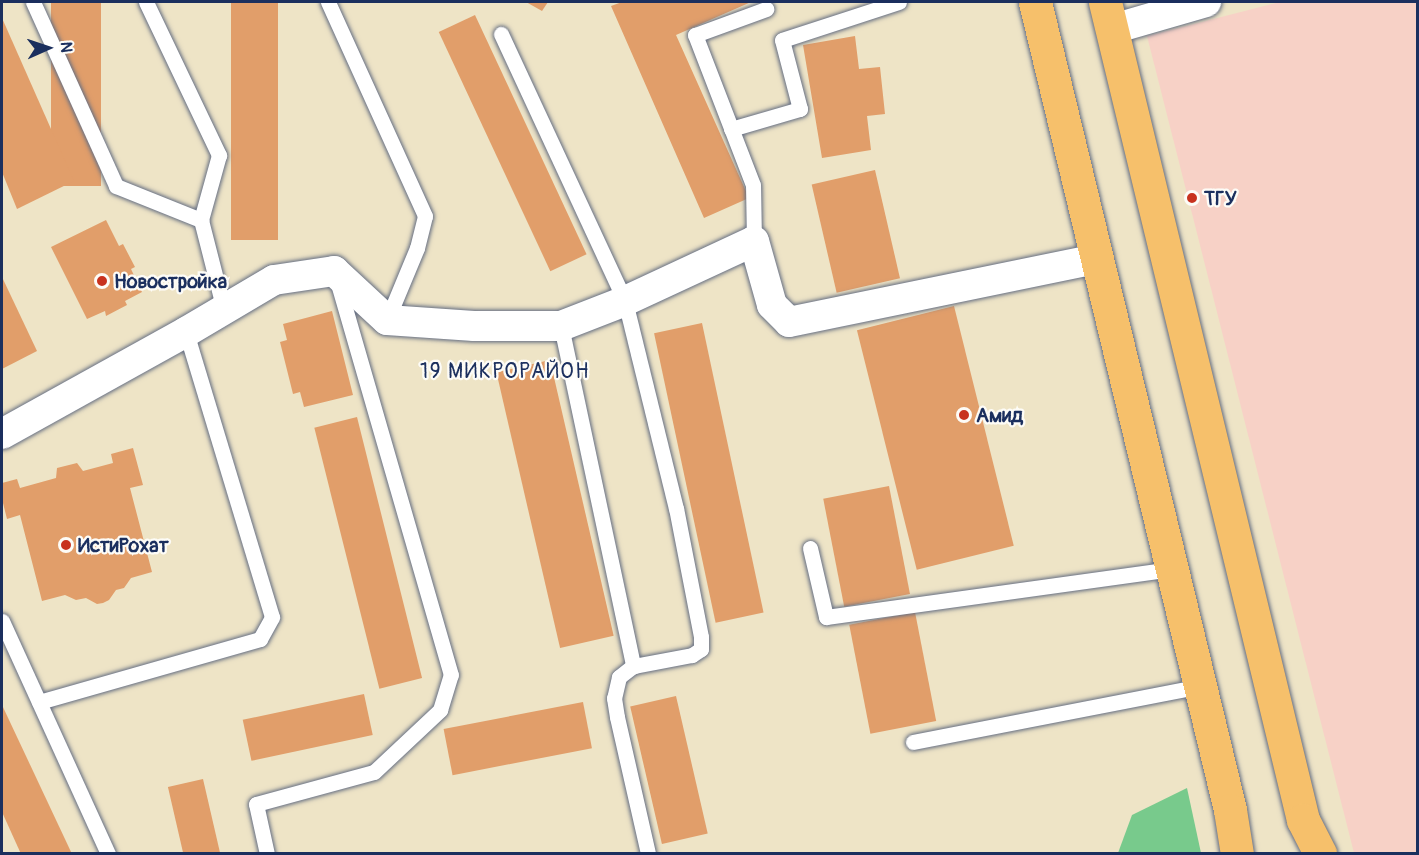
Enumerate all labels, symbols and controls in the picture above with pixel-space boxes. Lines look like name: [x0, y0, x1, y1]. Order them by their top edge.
north arrow: [18, 18, 78, 78]
text: N: [56, 41, 76, 53]
place label: ТГУ: [1204, 186, 1237, 210]
marker: ТГУ: [1185, 191, 1199, 205]
place label: Новостройка: [114, 269, 227, 293]
marker: Новостройка: [95, 274, 109, 288]
district label: 19 МИКРОРАЙОН: [420, 359, 590, 385]
place label: Амид: [976, 403, 1023, 427]
marker: Амид: [957, 408, 971, 422]
place label: ИстиРохат: [78, 533, 169, 557]
marker: ИстиРохат: [59, 538, 73, 552]

